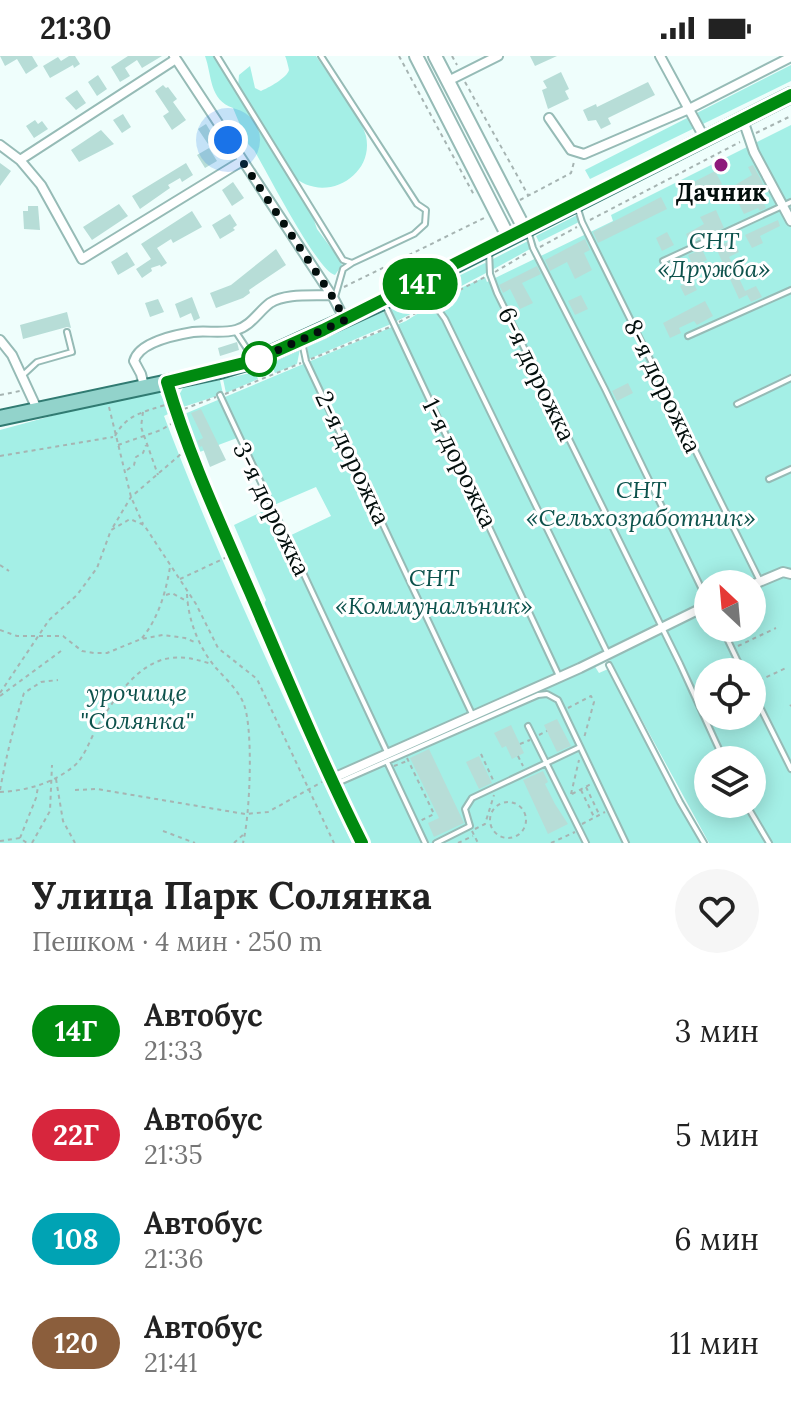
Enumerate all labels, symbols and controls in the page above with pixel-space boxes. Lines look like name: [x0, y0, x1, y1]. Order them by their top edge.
text: 21:30: [40, 9, 112, 47]
your location: [208, 120, 248, 160]
marker: Дачник: [712, 156, 730, 174]
place label: Дачник: [676, 177, 766, 208]
park label: СНТ «Дружба»: [657, 225, 771, 284]
line badge: 14Г: [374, 258, 466, 310]
text: 14Г: [399, 266, 441, 302]
street label: 6-я дорожка: [491, 302, 583, 446]
street label: 8-я дорожка: [617, 314, 709, 458]
unlabelled marker: [242, 342, 276, 376]
street label: 2-я дорожка: [309, 386, 397, 530]
street label: 1-я дорожка: [415, 393, 505, 533]
street label: 3-я дорожка: [226, 437, 318, 581]
park label: СНТ «Сельхозработник»: [526, 474, 756, 533]
park label: СНТ «Коммунальник»: [335, 562, 533, 621]
north arrow: [694, 570, 766, 642]
map controls: [694, 570, 766, 818]
button: locate: [694, 658, 766, 730]
park label: урочище "Солянка": [80, 677, 194, 736]
button: layers: [694, 746, 766, 818]
button: heart: [675, 869, 759, 953]
text: Улица Парк Солянка: [32, 871, 432, 919]
text: Пешком · 4 мин · 250 m: [32, 925, 322, 958]
text: Автобус: [144, 996, 263, 1034]
text: 3 мин: [675, 1012, 759, 1050]
text: 14Г: [55, 1013, 97, 1049]
text: 21:33: [144, 1034, 203, 1067]
text: Автобус: [144, 1100, 263, 1138]
text: 5 мин: [675, 1116, 759, 1154]
text: 22Г: [53, 1117, 99, 1153]
text: 21:35: [144, 1138, 203, 1171]
text: Автобус: [144, 1204, 263, 1242]
text: 6 мин: [674, 1220, 759, 1258]
text: 108: [53, 1221, 99, 1257]
text: 21:36: [144, 1242, 203, 1275]
text: Автобус: [144, 1308, 263, 1346]
text: 11 мин: [670, 1324, 759, 1362]
text: 120: [54, 1325, 98, 1361]
text: 21:41: [144, 1346, 197, 1379]

